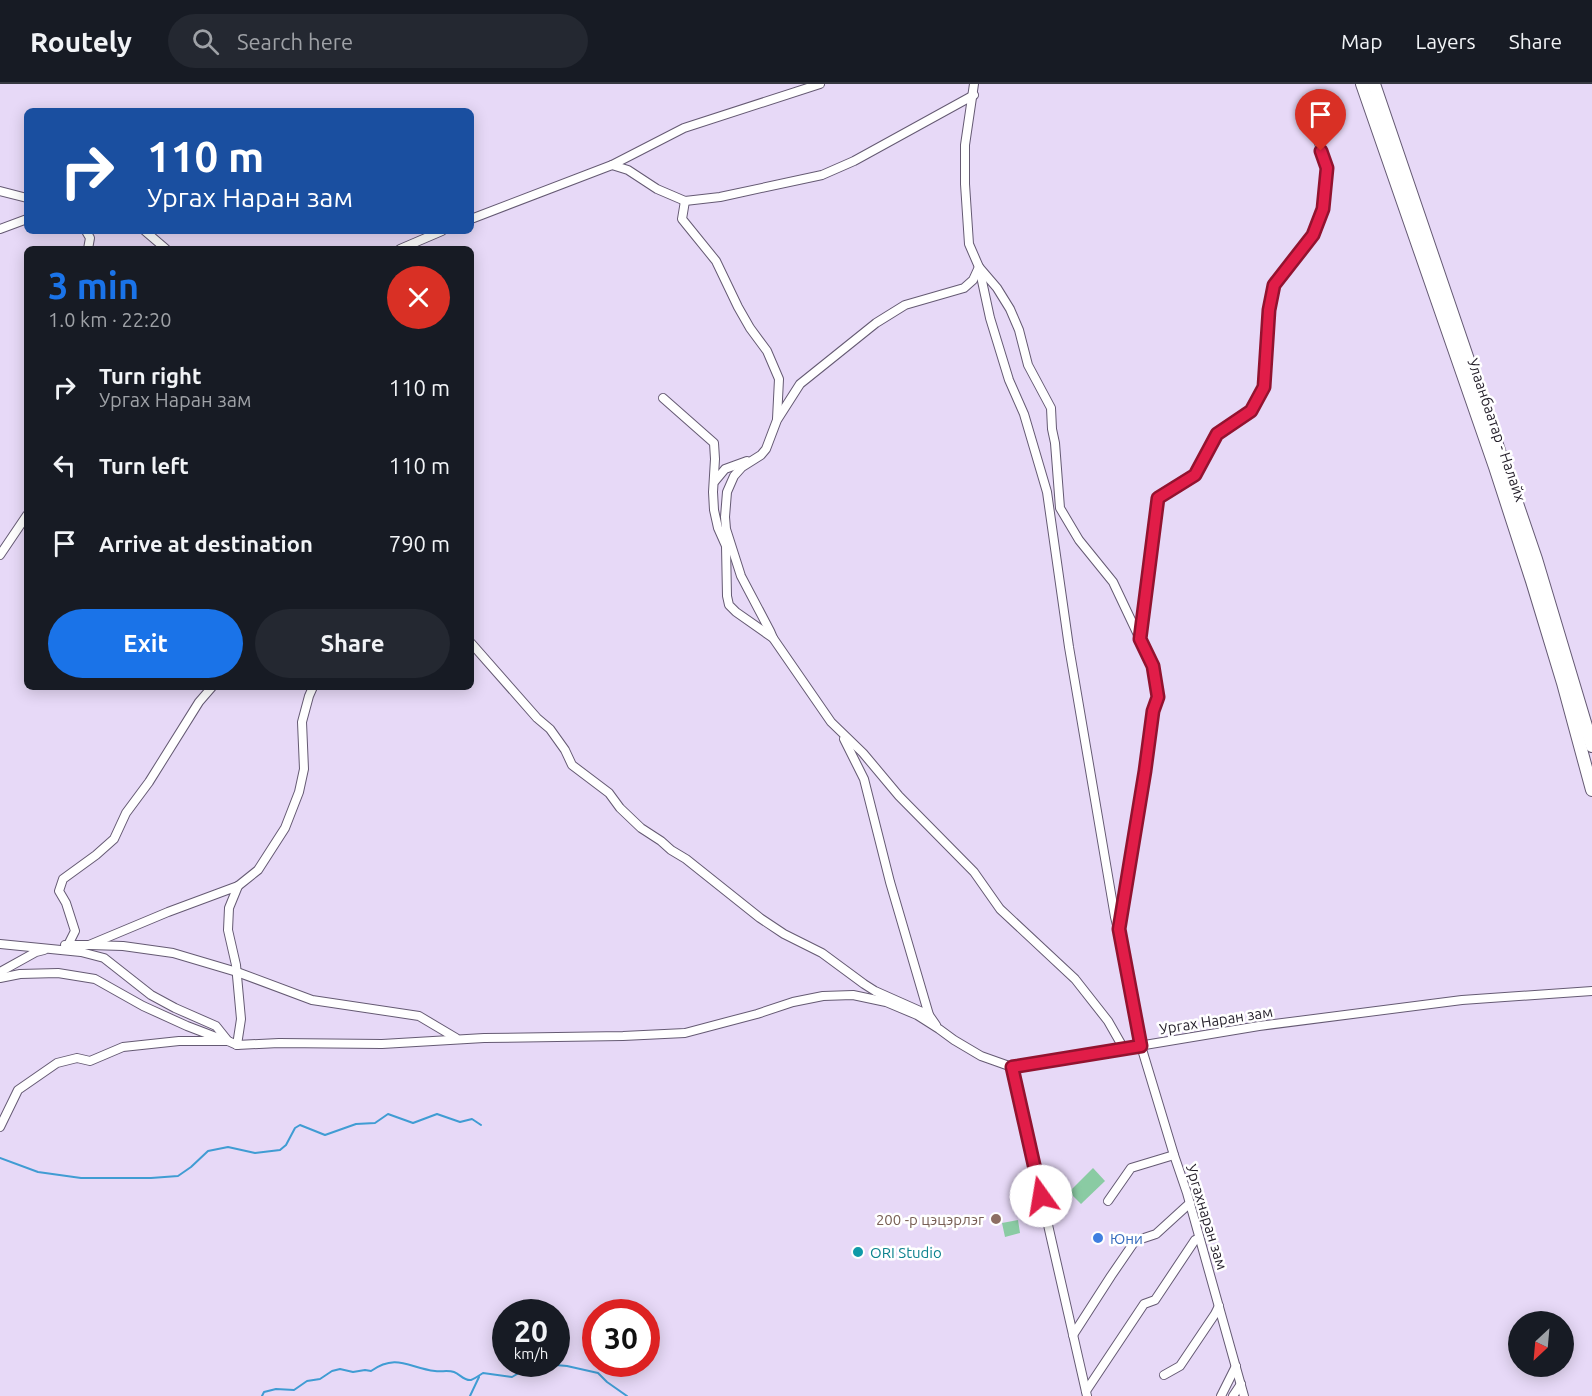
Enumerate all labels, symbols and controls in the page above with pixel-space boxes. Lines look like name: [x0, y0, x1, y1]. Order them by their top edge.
search box: [168, 14, 588, 68]
icon: search: [189, 25, 222, 58]
text: Routely: [30, 26, 132, 57]
text: Search here: [237, 29, 353, 54]
text: Map: [1341, 29, 1382, 53]
text: Layers: [1415, 29, 1476, 53]
text: Share: [1509, 29, 1562, 53]
pin: [1295, 89, 1346, 151]
icon: arrive: [1304, 98, 1337, 131]
icon: right: [48, 132, 126, 210]
text: 110 m: [147, 133, 264, 180]
text: Ургах Наран зам: [147, 182, 353, 212]
text: 3 min: [48, 265, 139, 306]
button: close: [387, 266, 450, 329]
text: 1.0 km · 22:20: [48, 308, 172, 331]
street label: Улаанбаатар - Налайх: [1464, 356, 1530, 504]
text: Turn right: [99, 363, 201, 388]
icon: right: [48, 371, 81, 404]
text: 110 m: [389, 375, 450, 400]
text: Ургах Наран зам: [99, 388, 252, 411]
icon: left: [48, 449, 81, 482]
text: Turn left: [99, 453, 189, 478]
text: 110 m: [389, 453, 450, 478]
icon: arrive: [48, 527, 81, 560]
text: Arrive at destination: [99, 531, 313, 556]
text: 790 m: [389, 531, 450, 556]
button: Exit: [48, 609, 243, 678]
button: Share: [255, 609, 450, 678]
street label: Ургах Наран зам: [1158, 1003, 1274, 1037]
street label: Ургахнаран зам: [1183, 1162, 1231, 1272]
position arrow: [1009, 1164, 1073, 1228]
place label: 200 -р цэцэрлэг: [876, 1211, 984, 1228]
marker: 200 -р цэцэрлэг: [989, 1212, 1003, 1226]
place label: Юни: [1110, 1230, 1143, 1247]
marker: Юни: [1091, 1231, 1105, 1245]
place label: ORI Studio: [870, 1244, 942, 1261]
marker: ORI Studio: [851, 1245, 865, 1259]
speed limit sign: 30: [582, 1299, 660, 1377]
north arrow: [1508, 1311, 1574, 1377]
map controls: [1508, 1311, 1574, 1377]
text: 20: [514, 1314, 548, 1348]
text: km/h: [514, 1345, 548, 1362]

